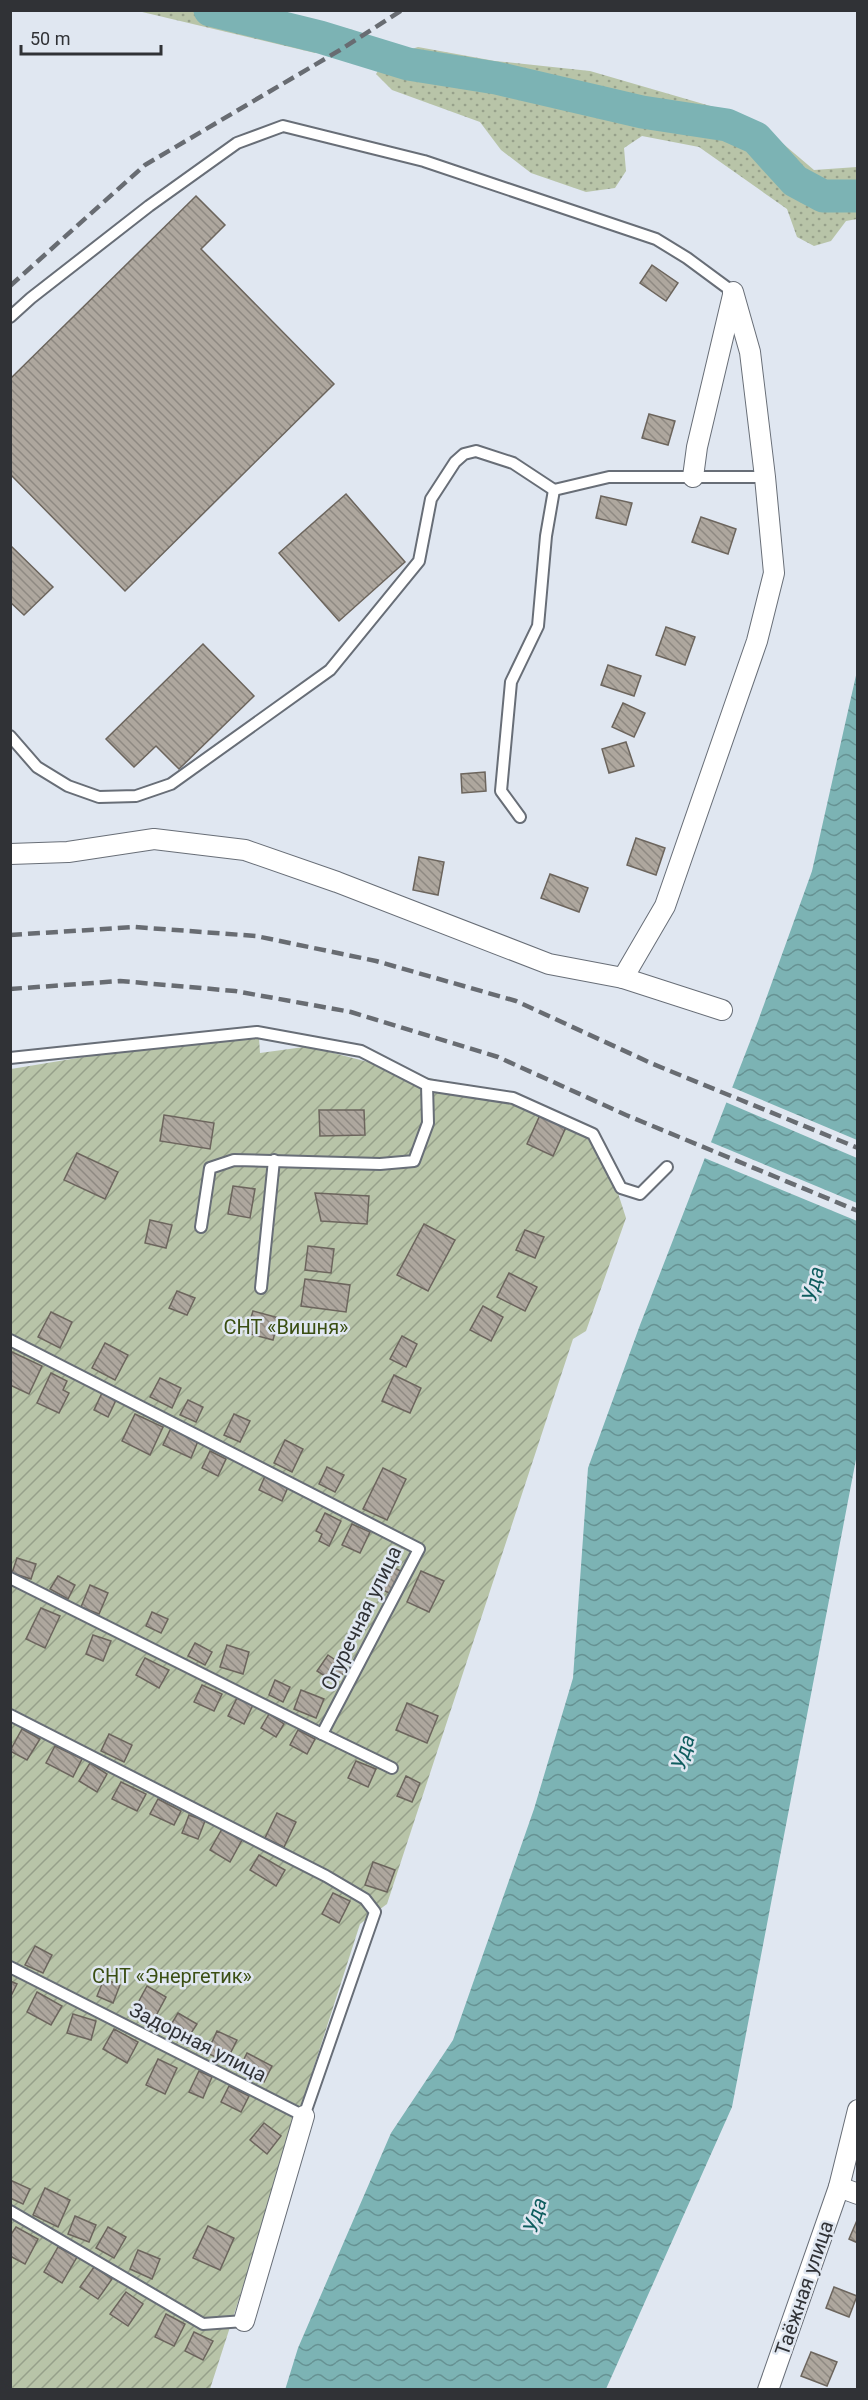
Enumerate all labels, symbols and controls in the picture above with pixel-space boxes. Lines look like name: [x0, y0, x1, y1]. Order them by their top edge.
scale bar: [21, 18, 160, 56]
text: 50 m: [30, 28, 70, 49]
water label: Уда: [797, 1264, 829, 1304]
park label: СНТ «Вишня»: [224, 1315, 348, 1339]
street label: Огуречная улица: [316, 1542, 406, 1694]
water label: Уда: [666, 1731, 700, 1773]
park label: СНТ «Энергетик»: [92, 1964, 252, 1988]
street label: Задорная улица: [125, 1997, 271, 2087]
water label: Уда: [518, 2194, 552, 2236]
street label: Таёжная улица: [770, 2217, 838, 2359]

